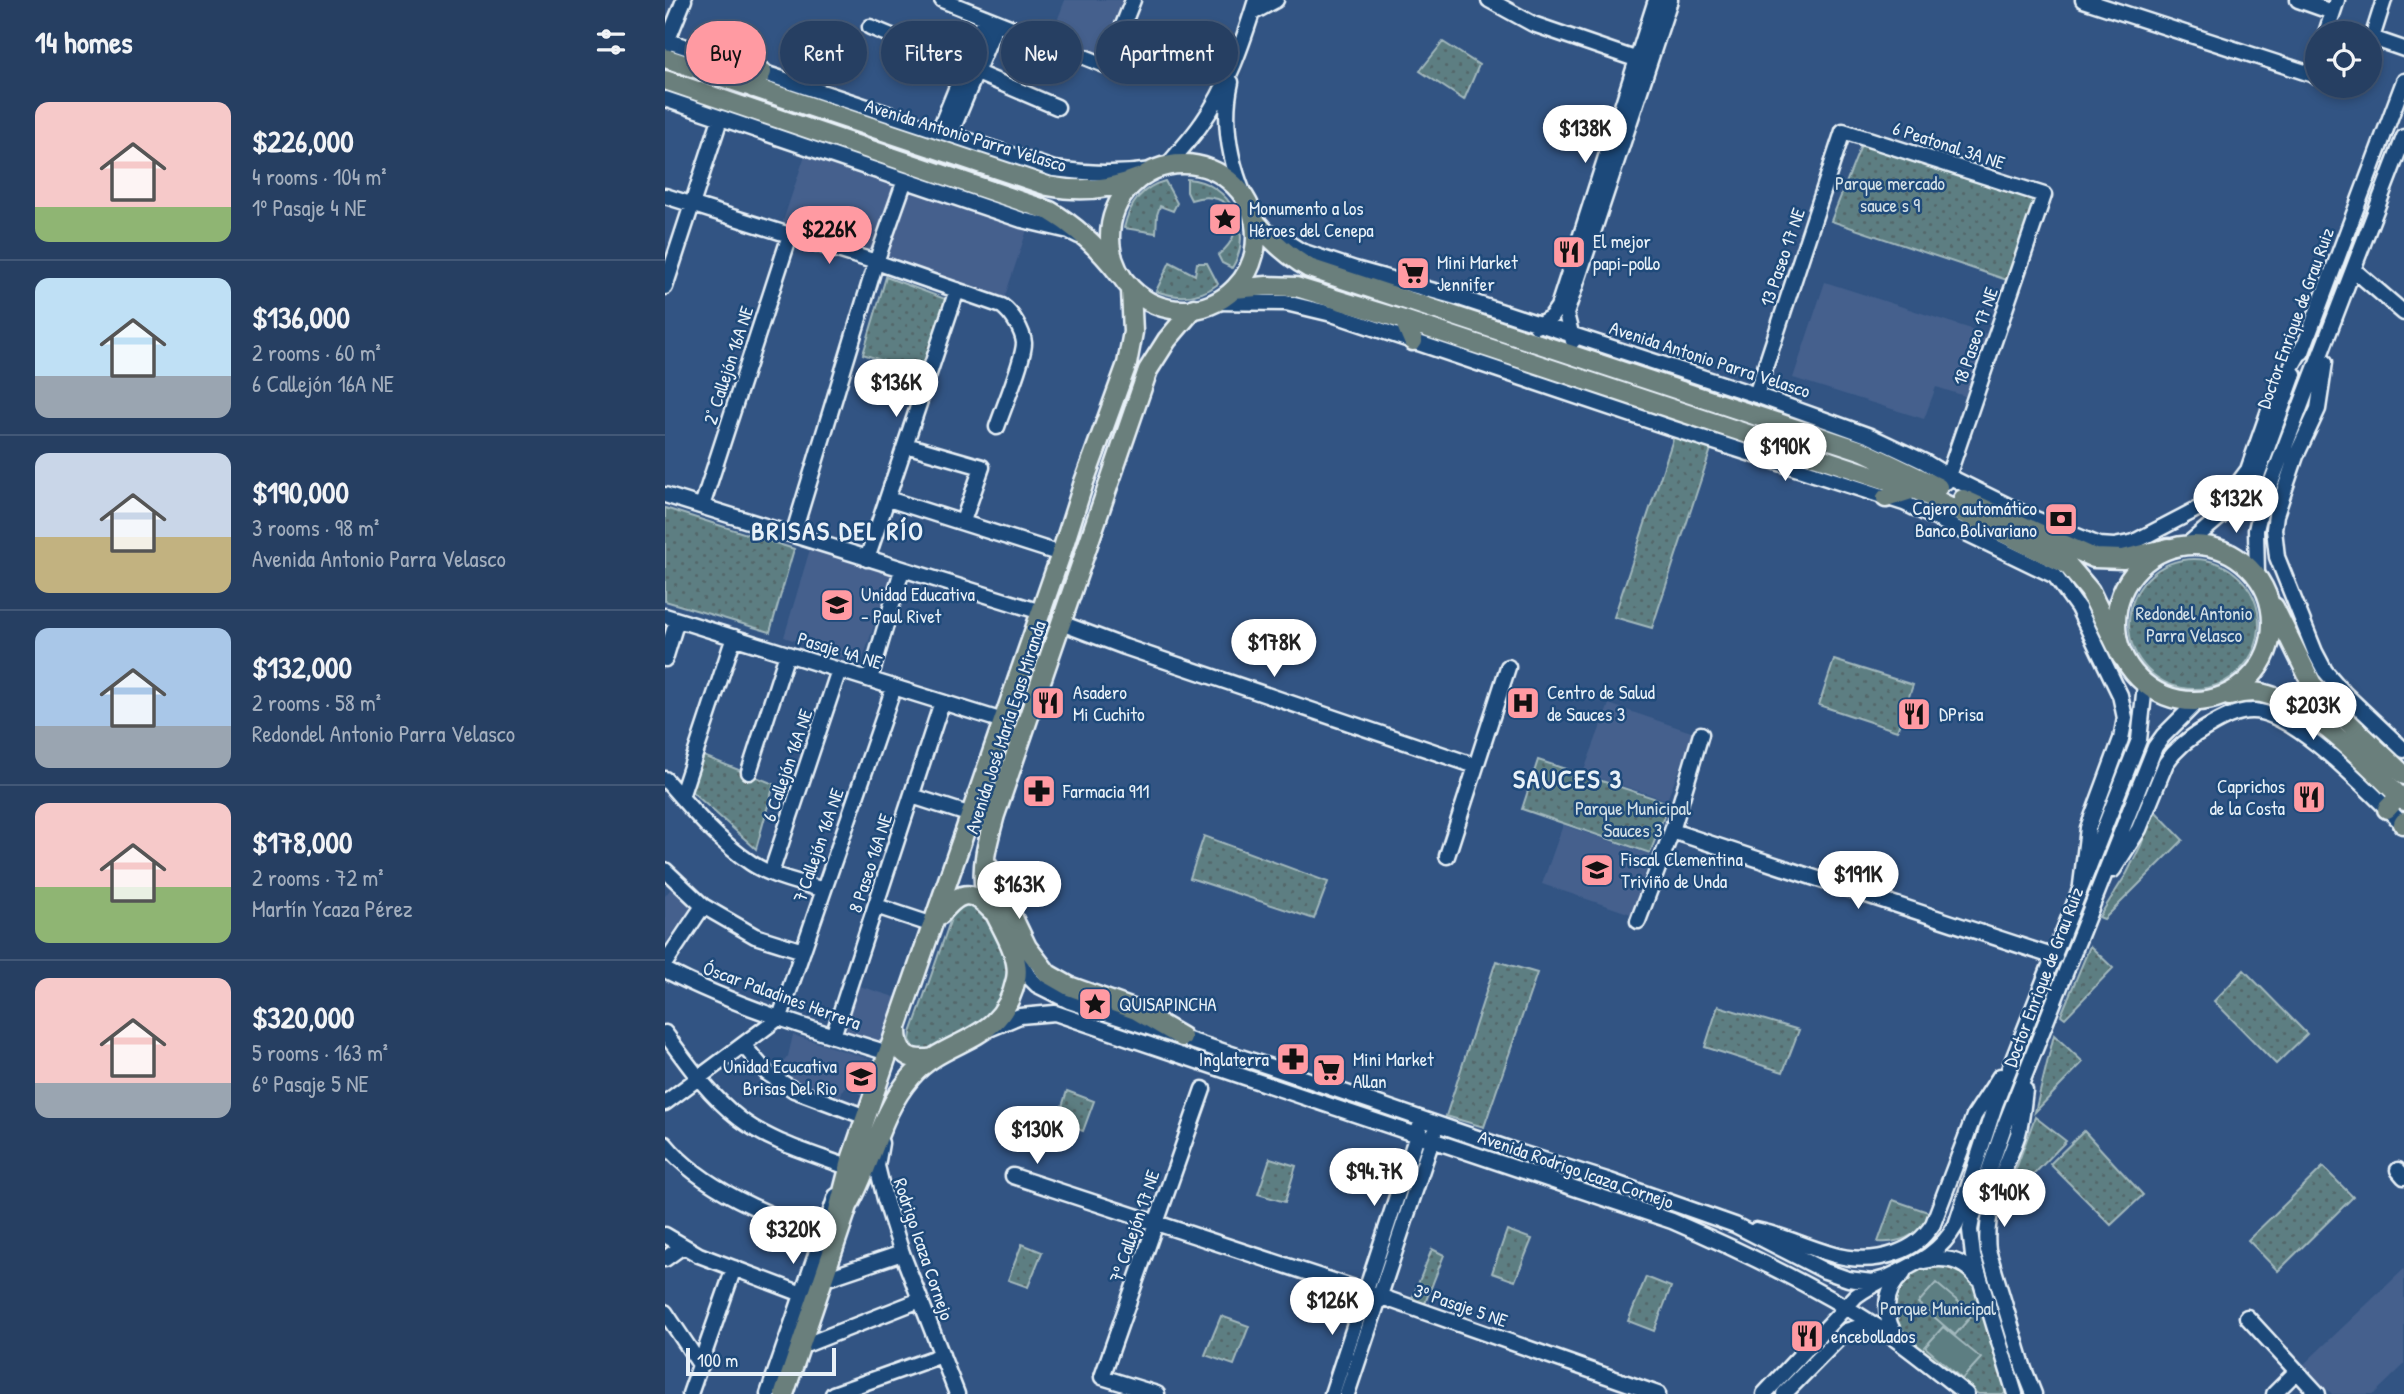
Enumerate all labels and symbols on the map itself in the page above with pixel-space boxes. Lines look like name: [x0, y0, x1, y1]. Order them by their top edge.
street label: Avenida Antonio Parra Velasco: [862, 92, 1070, 178]
pin: $138K: [1536, 106, 1634, 165]
street label: 6 Peatonal 3A NE: [1890, 115, 2009, 176]
park label: Parque mercado sauce s 9: [1835, 170, 1945, 218]
place label: Monumento a los Héroes del Cenepa: [1249, 195, 1374, 243]
place icon: Monumento a los Héroes del Cenepa: [1206, 200, 1244, 238]
street label: 13 Paseo 17 NE: [1753, 204, 1811, 310]
pin: $226K: [780, 206, 878, 266]
street label: Doctor Enrique de Grau Ruiz: [2250, 224, 2340, 412]
place label: El mejor papi-pollo: [1593, 228, 1661, 276]
restaurant icon: El mejor papi-pollo: [1550, 233, 1588, 271]
place label: Mini Market Jennifer: [1437, 249, 1518, 297]
supermarket icon: Mini Market Jennifer: [1394, 254, 1432, 292]
street label: 18 Paseo 17 NE: [1946, 283, 2004, 389]
street label: 2° Callejón 16A NE: [697, 302, 760, 428]
street label: Avenida Antonio Parra Velasco: [1606, 314, 1814, 404]
pin: $136K: [847, 360, 945, 419]
pin: $190K: [1736, 424, 1834, 483]
pin: $132K: [2187, 476, 2285, 535]
place label: Cajero automático Banco Bolivariano: [1912, 495, 2037, 543]
bank icon: Cajero automático Banco Bolivariano: [2042, 500, 2080, 538]
district label: BRISAS DEL RÍO: [751, 513, 925, 548]
place label: Unidad Educativa - Paul Rivet: [861, 581, 976, 629]
school or university icon: Unidad Educativa - Paul Rivet: [818, 586, 856, 624]
park label: Redondel Antonio Parra Velasco: [2136, 600, 2253, 648]
street label: Avenida José María Egas Miranda: [958, 617, 1052, 837]
pin: $178K: [1225, 620, 1323, 679]
street label: Pasaje 4A NE: [795, 625, 886, 675]
place label: Asadero Mi Cuchito: [1073, 679, 1145, 727]
place label: Centro de Salud de Sauces 3: [1547, 679, 1656, 727]
pin: $203K: [2264, 682, 2362, 742]
restaurant icon: Asadero Mi Cuchito: [1029, 684, 1067, 722]
hospital icon: Centro de Salud de Sauces 3: [1504, 684, 1542, 722]
restaurant icon: DPrisa: [1895, 695, 1933, 733]
place label: DPrisa: [1939, 701, 1984, 727]
street label: 6 Callejón 16A NE: [756, 705, 819, 825]
district label: SAUCES 3: [1513, 761, 1623, 796]
pharmacy icon: Farmacia 911: [1020, 772, 1058, 810]
place label: Caprichos de la Costa: [2209, 773, 2286, 821]
place label: Farmacia 911: [1062, 778, 1150, 804]
restaurant icon: Caprichos de la Costa: [2290, 778, 2328, 816]
street label: 7 Callejón 16A NE: [786, 784, 850, 906]
park label: Parque Municipal Sauces 3: [1575, 795, 1692, 843]
street label: 8 Paseo 16A NE: [842, 810, 898, 916]
place label: Fiscal Clementina Triviño de Unda: [1620, 846, 1743, 894]
school or university icon: Fiscal Clementina Triviño de Unda: [1578, 851, 1616, 889]
pin: $191K: [1809, 852, 1907, 911]
pin: $163K: [970, 862, 1068, 921]
street label: Doctor Enrique de Grau Ruiz: [1997, 883, 2089, 1071]
street label: Óscar Paladines Herrera: [699, 954, 865, 1036]
place icon: QUISAPINCHA: [1076, 985, 1114, 1023]
place label: QUISAPINCHA: [1119, 991, 1217, 1017]
pharmacy icon: Inglaterra: [1274, 1040, 1312, 1078]
place label: Inglaterra: [1199, 1046, 1270, 1072]
place label: Mini Market Allan: [1353, 1046, 1434, 1094]
supermarket icon: Mini Market Allan: [1310, 1051, 1348, 1089]
place label: Unidad Ecucativa Brisas Del Rio: [723, 1053, 838, 1101]
school or university icon: Unidad Ecucativa Brisas Del Rio: [842, 1058, 880, 1096]
pin: $130K: [988, 1106, 1086, 1166]
street label: Avenida Rodrigo Icaza Cornejo: [1475, 1123, 1678, 1215]
pin: $94.7K: [1317, 1148, 1431, 1208]
street label: 7º Callejón 17 NE: [1103, 1166, 1166, 1286]
pin: $140K: [1955, 1170, 2053, 1229]
street label: Rodrigo Icaza Cornejo: [888, 1174, 961, 1324]
pin: $320K: [744, 1206, 842, 1266]
street label: 3º Pasaje 5 NE: [1411, 1277, 1512, 1333]
pin: $126K: [1283, 1278, 1381, 1337]
park label: Parque Municipal: [1880, 1295, 1997, 1321]
restaurant icon: encebollados: [1788, 1317, 1826, 1355]
place label: encebollados: [1831, 1323, 1916, 1349]
scale bar: [686, 1345, 837, 1377]

